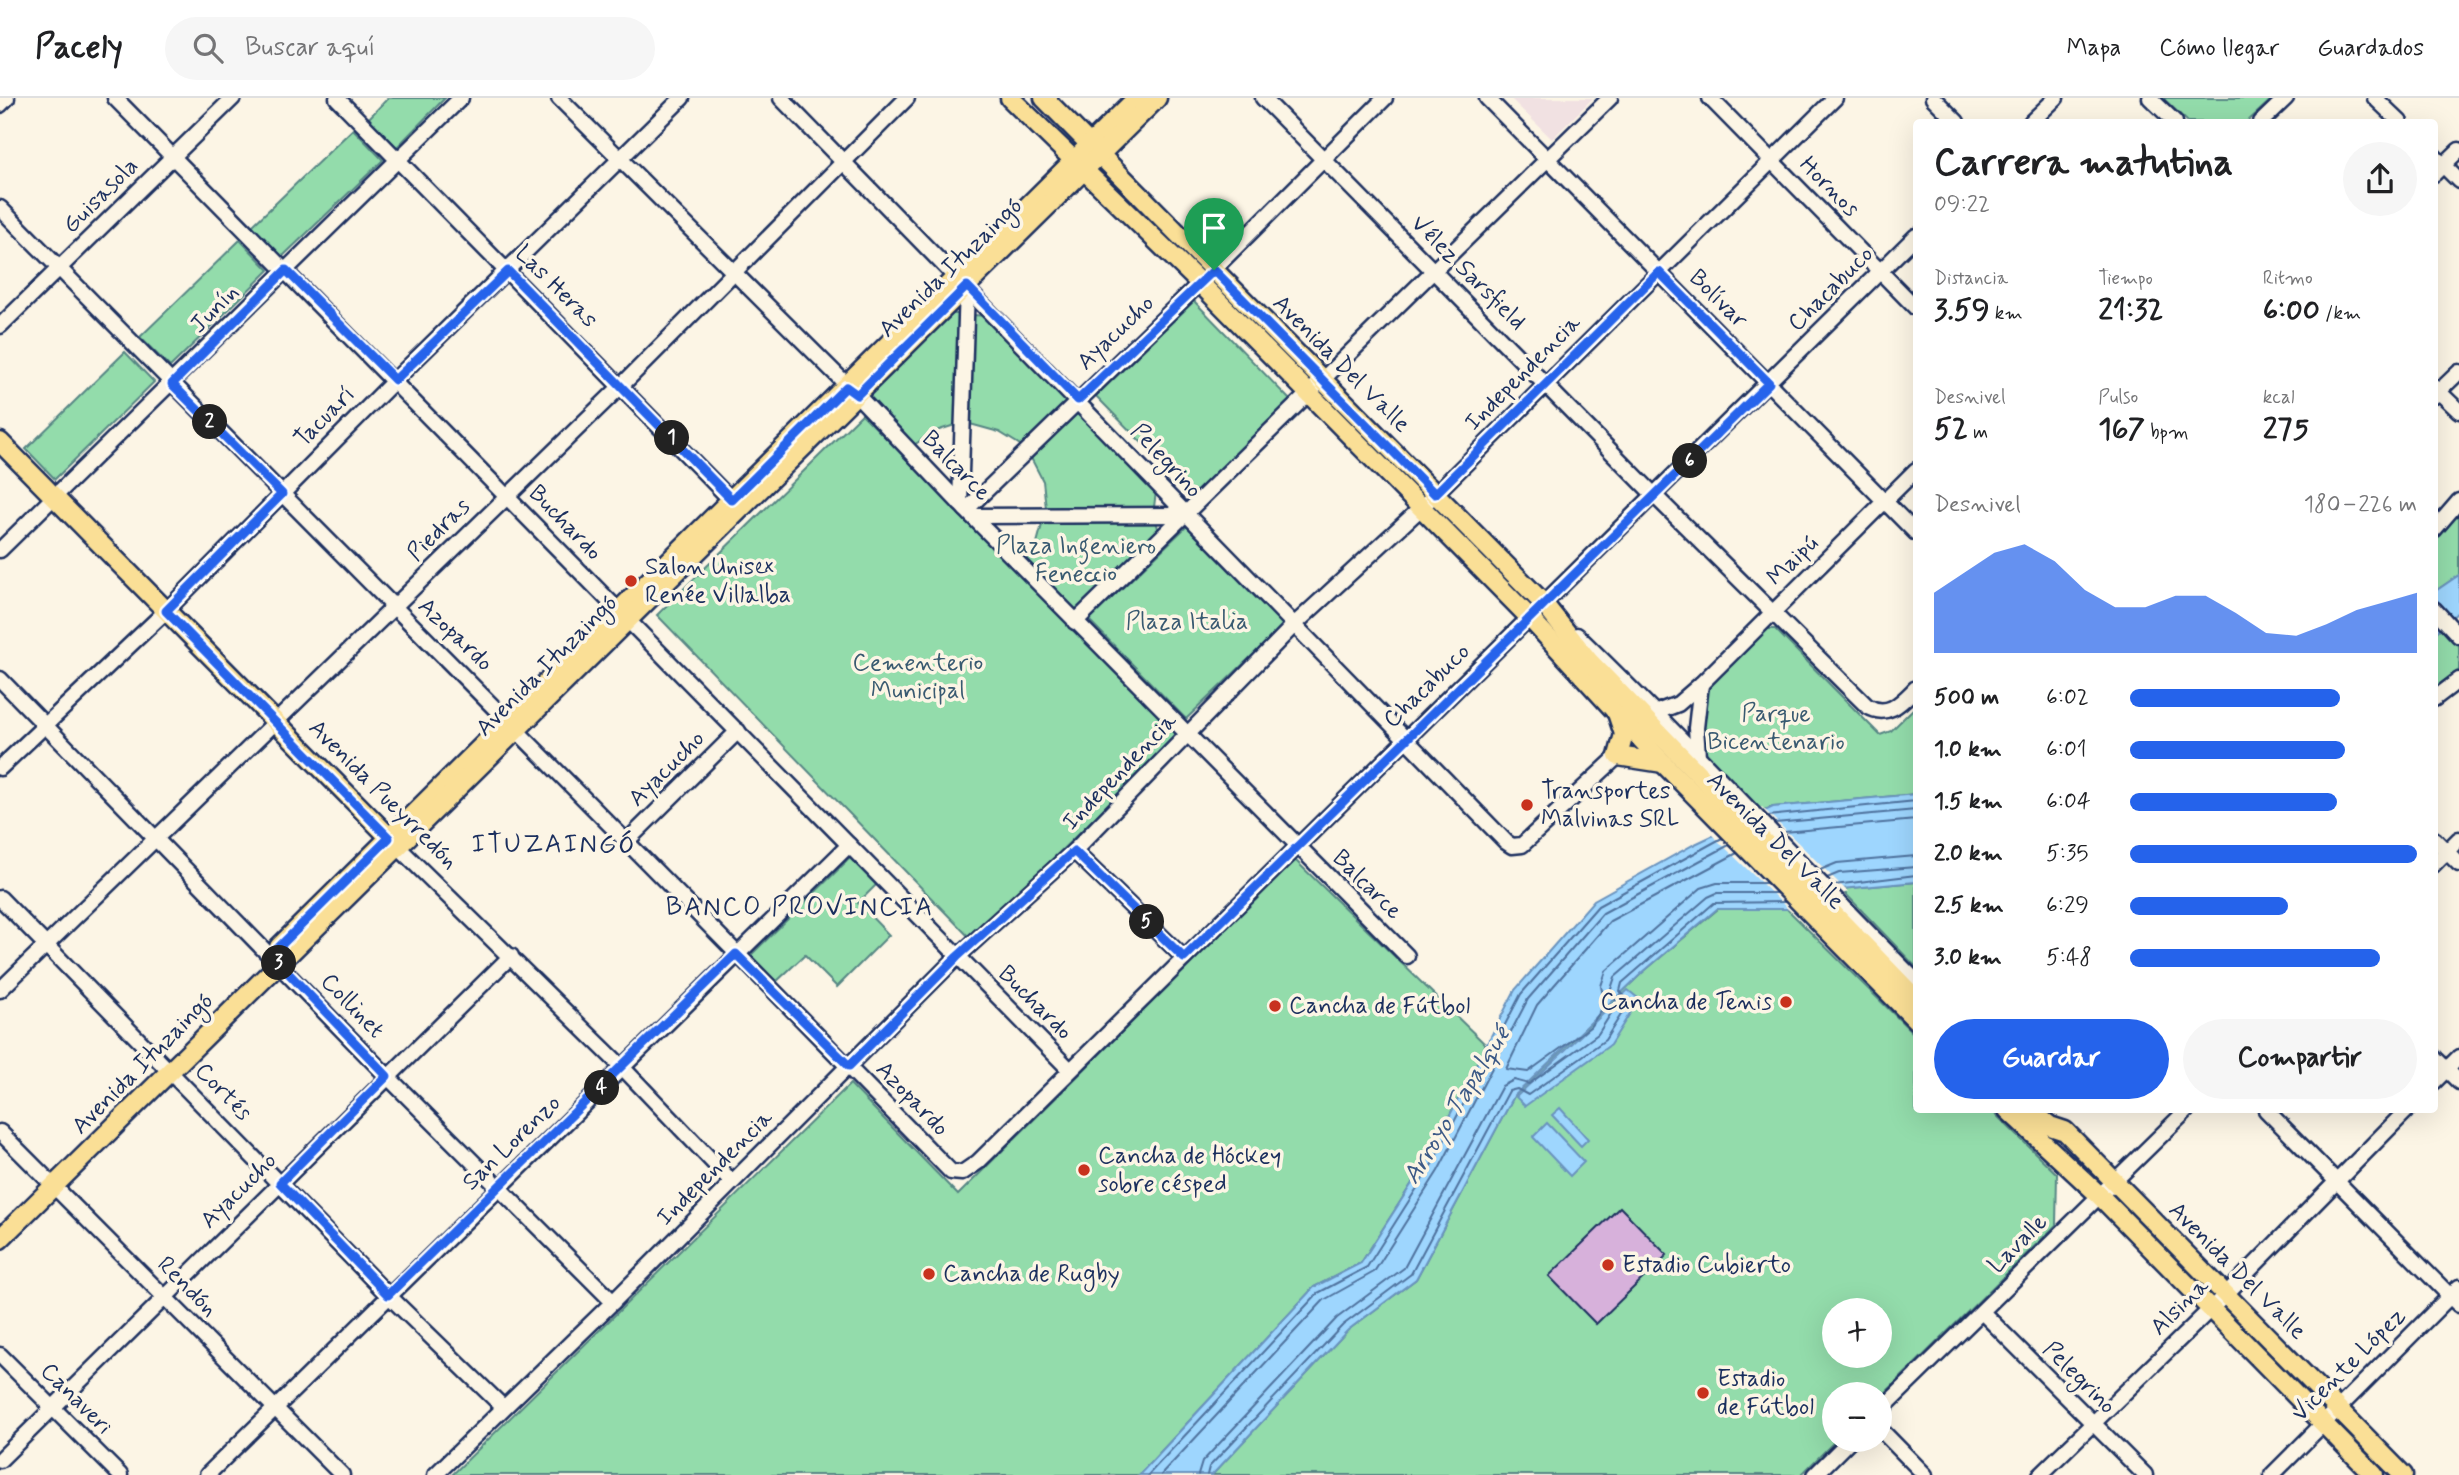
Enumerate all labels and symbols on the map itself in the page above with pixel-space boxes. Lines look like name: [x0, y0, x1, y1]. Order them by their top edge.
street label: Hornos: [1792, 150, 1866, 224]
street label: Guisasola: [56, 151, 146, 241]
street label: Avenida Ituzaingó: [872, 191, 1031, 346]
pin: [1184, 198, 1244, 270]
street label: Vélez Sarsfield: [1404, 209, 1532, 337]
street label: Las Heras: [508, 239, 604, 335]
street label: Chacabuco: [1781, 239, 1881, 339]
street label: Bolívar: [1682, 263, 1754, 335]
street label: Junín: [184, 278, 246, 340]
street label: Ayacucho: [1071, 288, 1161, 378]
street label: Avenida Del Valle: [1265, 288, 1417, 440]
street label: Independencia: [1458, 308, 1588, 438]
street label: Tacuarí: [288, 380, 362, 454]
pin: 2: [192, 404, 228, 440]
street label: Pelegrino: [1122, 417, 1209, 506]
pin: 1: [654, 420, 690, 456]
street label: Balcarce: [915, 424, 997, 508]
pin: 6: [1672, 444, 1708, 478]
street label: Buchardo: [521, 479, 609, 567]
street label: Piedras: [401, 491, 478, 568]
street label: Maipú: [1761, 529, 1826, 593]
park label: Plaza Ingeniero Feneccio: [996, 531, 1156, 590]
place label: Salon Unisex Renée Villalba: [645, 552, 791, 611]
marker: Salon Unisex Renée Villalba: [623, 573, 639, 589]
street label: Avenida Ituzaingó: [469, 588, 626, 745]
street label: Azopardo: [411, 591, 499, 679]
park label: Plaza Italia: [1126, 607, 1248, 638]
street label: Chacabuco: [1377, 637, 1477, 735]
park label: Cementerio Municipal: [853, 648, 983, 707]
park label: Parque Bicentenario: [1707, 699, 1845, 758]
street label: Independencia: [1056, 706, 1184, 838]
street label: Avenida Pueyrredón: [301, 713, 465, 877]
street label: Ayacucho: [622, 724, 712, 814]
street label: Avenida Del Valle: [1699, 765, 1851, 917]
place label: Transportes Malvinas SRL: [1541, 776, 1680, 835]
marker: Transportes Malvinas SRL: [1519, 797, 1535, 813]
district label: ITUZAINGÓ: [472, 828, 636, 862]
street label: Balcarce: [1325, 843, 1409, 927]
district label: BANCO PROVINCIA: [666, 891, 934, 925]
pin: 5: [1130, 904, 1164, 940]
pin: 3: [262, 946, 296, 980]
street label: Buchardo: [991, 959, 1079, 1047]
street label: Collinet: [313, 967, 391, 1045]
street label: Avenida Ituzaingó: [65, 986, 222, 1143]
place label: Cancha de Tenis: [1601, 987, 1772, 1018]
place label: Cancha de Fútbol: [1289, 991, 1470, 1022]
marker: Cancha de Tenis: [1778, 994, 1794, 1010]
marker: Cancha de Fútbol: [1267, 998, 1283, 1014]
water label: Arroyo Tapalqué: [1395, 1018, 1521, 1191]
street label: Azopardo: [868, 1055, 956, 1143]
street label: Cortés: [188, 1056, 259, 1128]
pin: 4: [584, 1070, 620, 1105]
street label: San Lorenzo: [456, 1088, 568, 1198]
street label: Independencia: [650, 1103, 780, 1233]
place label: Cancha de Hóckey sobre césped: [1098, 1141, 1281, 1200]
street label: Ayacucho: [194, 1146, 284, 1236]
marker: Cancha de Hóckey sobre césped: [1076, 1162, 1092, 1178]
street label: Avenida Del Valle: [2161, 1195, 2313, 1347]
street label: Lavalle: [1981, 1207, 2055, 1281]
street label: Rendón: [150, 1250, 224, 1324]
place label: Estadio Cubierto: [1622, 1250, 1791, 1281]
marker: Estadio Cubierto: [1600, 1257, 1616, 1273]
place label: Cancha de Rugby: [943, 1259, 1120, 1292]
marker: Cancha de Rugby: [921, 1266, 937, 1282]
street label: Alsina: [2144, 1271, 2217, 1343]
street label: Vicente López: [2285, 1301, 2413, 1429]
street label: Pelegrino: [2034, 1335, 2122, 1423]
street label: Canaveri: [33, 1356, 119, 1442]
place label: Estadio de Fútbol: [1717, 1364, 1814, 1423]
marker: Estadio de Fútbol: [1695, 1385, 1711, 1401]

